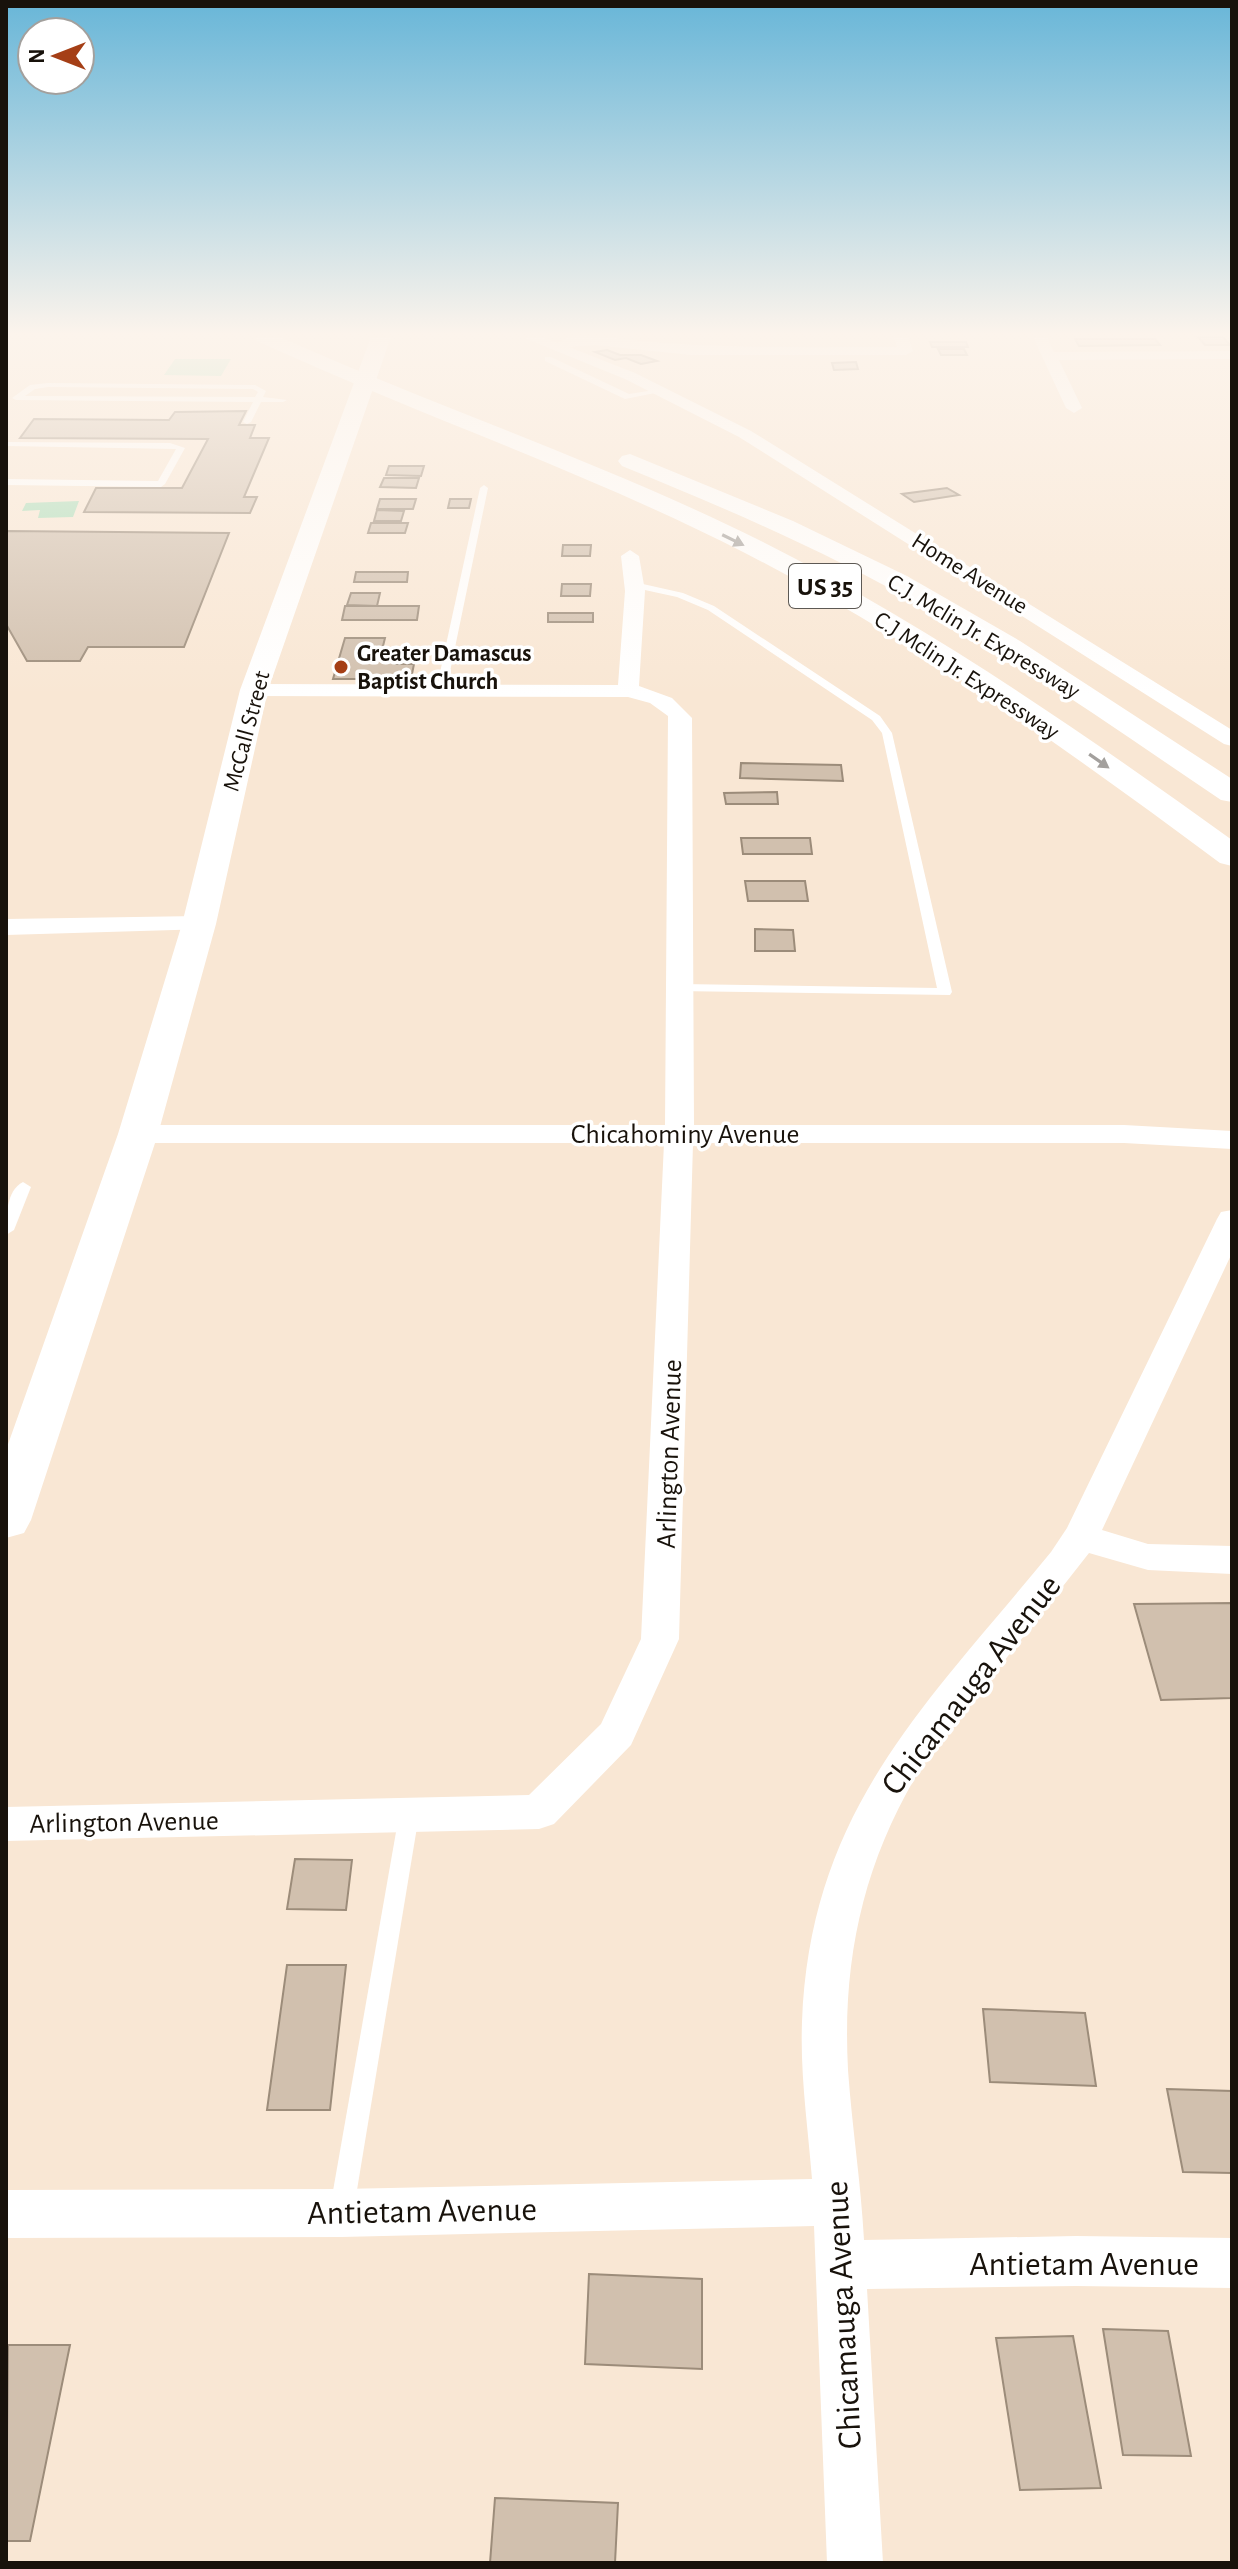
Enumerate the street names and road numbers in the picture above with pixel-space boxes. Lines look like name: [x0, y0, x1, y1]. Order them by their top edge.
street label: Home Avenue: [907, 529, 1032, 619]
road number: US 35: [789, 564, 861, 608]
street label: C.J. Mclin Jr. Expressway: [883, 570, 1084, 704]
street label: C.J Mclin Jr. Expressway: [870, 607, 1063, 744]
street label: McCall Street: [219, 668, 275, 794]
street label: Chicahominy Avenue: [571, 1121, 799, 1149]
street label: Arlington Avenue: [653, 1359, 687, 1549]
street label: Chicamauga Avenue: [876, 1569, 1068, 1801]
street label: Arlington Avenue: [29, 1807, 219, 1839]
street label: Chicamauga Avenue: [820, 2180, 868, 2450]
street label: Antietam Avenue: [307, 2193, 537, 2231]
street label: Antietam Avenue: [969, 2248, 1199, 2282]

